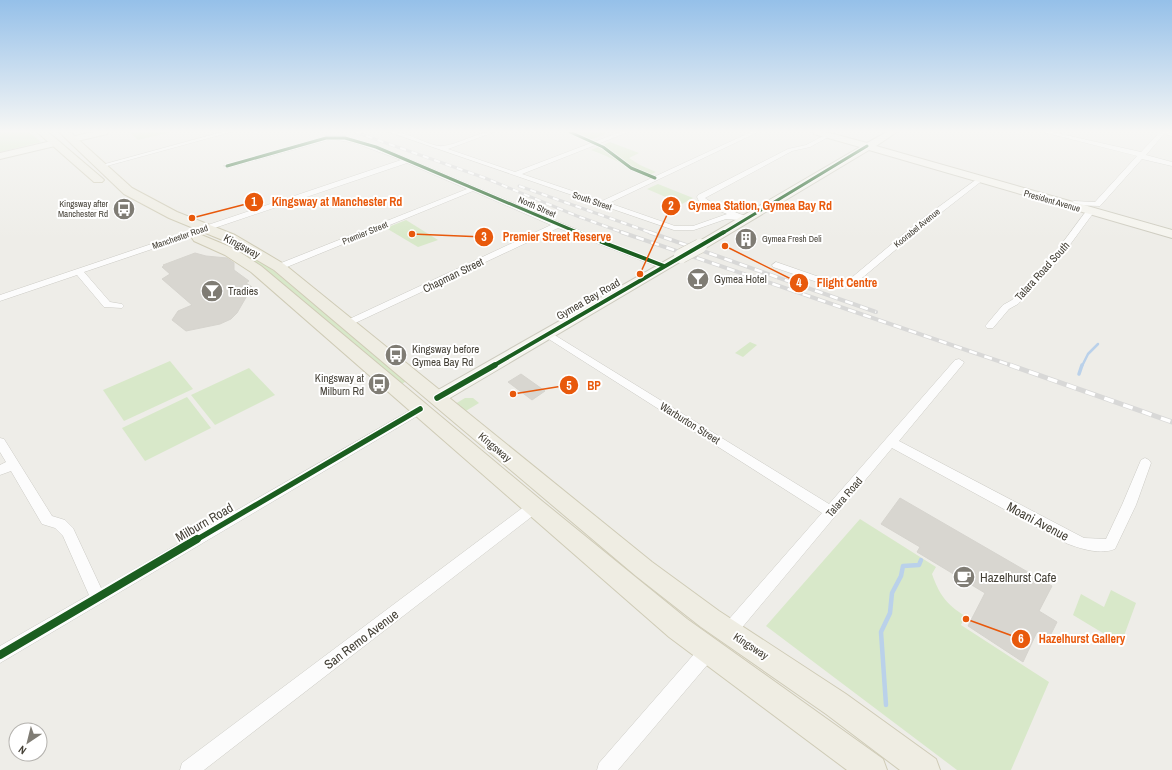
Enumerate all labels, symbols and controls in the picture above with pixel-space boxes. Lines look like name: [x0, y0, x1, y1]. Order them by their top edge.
street label: President Avenue: [1022, 187, 1082, 215]
street label: South Street: [571, 189, 613, 213]
callout: Kingsway at Manchester Rd: [244, 190, 410, 214]
text: 1: [251, 194, 257, 210]
text: Kingsway at Manchester Rd: [272, 194, 402, 210]
street label: North Street: [516, 194, 558, 220]
callout: Gymea Station, Gymea Bay Rd: [661, 194, 840, 218]
bus stop icon: Kingsway after Manchester Rd: [111, 196, 137, 222]
place label: Kingsway after Manchester Rd: [58, 198, 109, 220]
text: 2: [668, 198, 674, 214]
text: Gymea Station, Gymea Bay Rd: [688, 198, 832, 214]
street label: Koorabel Avenue: [891, 206, 943, 250]
street label: Premier Street: [340, 218, 390, 248]
street label: Manchester Road: [151, 222, 209, 252]
callout: Premier Street Reserve: [474, 225, 619, 249]
building icon: Gymea Fresh Deli: [733, 226, 759, 252]
text: 3: [481, 229, 487, 245]
text: Premier Street Reserve: [503, 229, 612, 245]
street label: Kingsway: [221, 231, 263, 262]
place label: Gymea Fresh Deli: [762, 233, 822, 245]
street label: Talara Road South: [1012, 238, 1072, 304]
street label: Chapman Street: [420, 254, 486, 296]
bar icon: Gymea Hotel: [685, 266, 711, 292]
callout: Flight Centre: [789, 271, 886, 295]
place label: Gymea Hotel: [714, 272, 767, 286]
street label: Gymea Bay Road: [554, 275, 622, 323]
text: 4: [796, 275, 802, 291]
text: Flight Centre: [817, 275, 878, 291]
bar icon: Tradies: [199, 278, 225, 304]
place label: Tradies: [228, 284, 259, 298]
bus stop icon: Kingsway before Gymea Bay Rd: [383, 342, 409, 368]
place label: Kingsway before Gymea Bay Rd: [412, 342, 479, 369]
place label: Kingsway at Milburn Rd: [315, 371, 364, 398]
bus stop icon: Kingsway at Milburn Rd: [366, 371, 392, 397]
callout: BP: [559, 373, 609, 397]
text: 5: [566, 378, 572, 394]
text: BP: [587, 378, 601, 394]
street label: Warburton Street: [657, 399, 723, 447]
street label: Kingsway: [476, 429, 515, 465]
street label: Talara Road: [823, 474, 865, 520]
street label: Moani Avenue: [1004, 498, 1072, 545]
street label: Milburn Road: [172, 499, 236, 546]
cafe icon: Hazelhurst Cafe: [951, 564, 977, 590]
place label: Hazelhurst Cafe: [980, 569, 1056, 586]
street label: San Remo Avenue: [321, 606, 402, 673]
callout: Hazelhurst Gallery: [1011, 627, 1134, 651]
street label: Kingsway: [731, 629, 772, 663]
text: 6: [1018, 631, 1024, 647]
text: Hazelhurst Gallery: [1039, 631, 1126, 647]
north arrow: [8, 722, 48, 762]
text: N: [16, 743, 29, 758]

